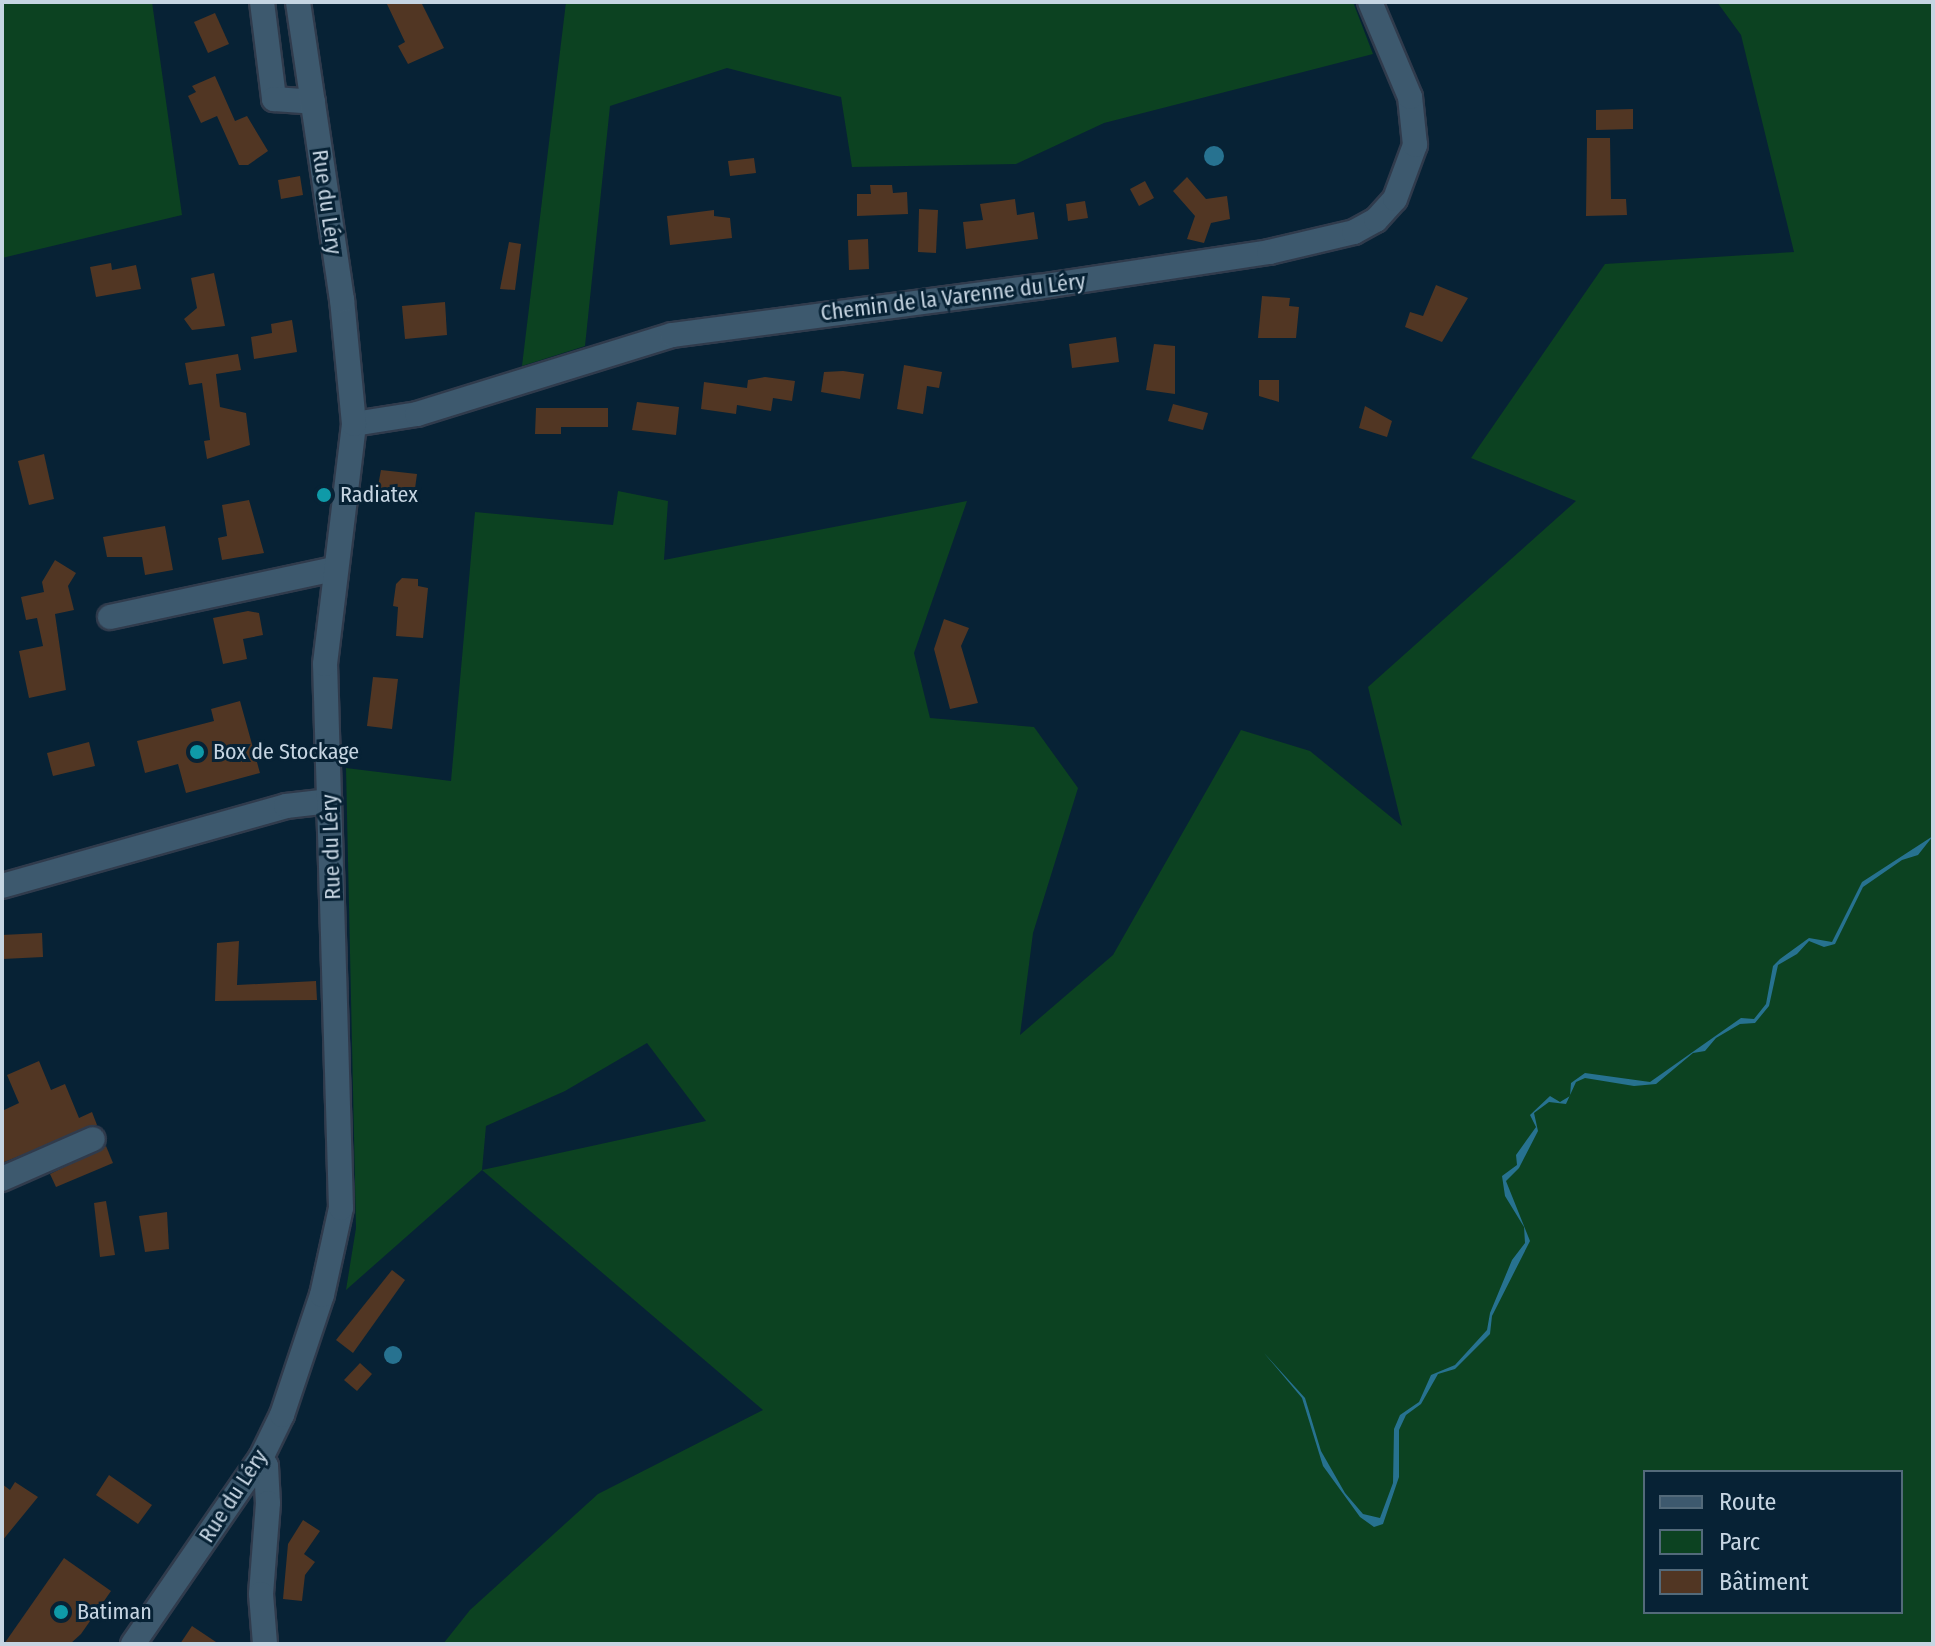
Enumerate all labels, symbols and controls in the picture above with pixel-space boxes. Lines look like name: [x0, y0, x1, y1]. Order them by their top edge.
street label: Rue du Léry: [307, 148, 347, 256]
street label: Chemin de la Varenne du Léry: [819, 268, 1087, 326]
place label: Radiatex: [340, 482, 418, 508]
marker: Radiatex: [315, 486, 333, 504]
place label: Box de Stockage: [213, 739, 359, 765]
marker: Box de Stockage: [188, 743, 206, 761]
street label: Rue du Léry: [316, 794, 346, 900]
street label: Rue du Léry: [193, 1445, 273, 1547]
legend: [1643, 1470, 1903, 1614]
text: Route: [1719, 1488, 1776, 1516]
text: Parc: [1719, 1528, 1760, 1556]
text: Bâtiment: [1719, 1568, 1809, 1596]
place label: Batiman: [77, 1599, 152, 1625]
marker: Batiman: [52, 1603, 70, 1621]

